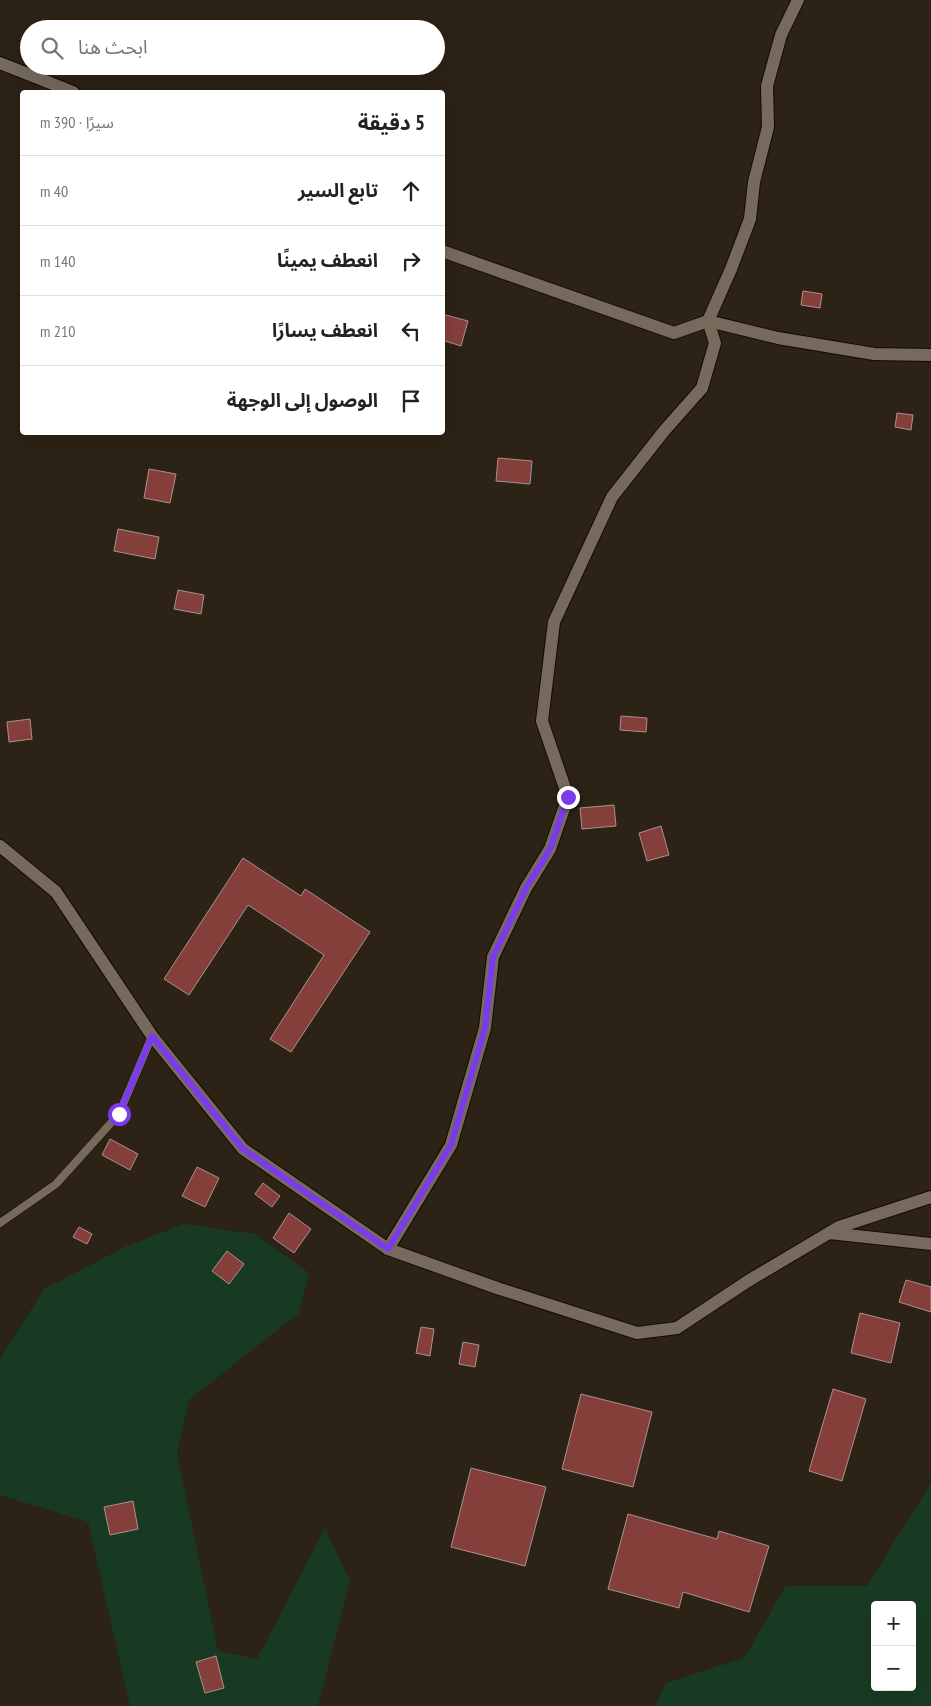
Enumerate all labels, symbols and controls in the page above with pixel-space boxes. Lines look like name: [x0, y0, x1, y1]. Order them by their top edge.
search box: [20, 20, 445, 75]
icon: search: [38, 34, 66, 62]
text: ابحث هنا: [78, 35, 147, 59]
text: 5 دقيقة: [358, 109, 425, 136]
text: سيرًا · 390 m: [40, 112, 114, 132]
icon: ahead: [397, 177, 425, 205]
text: تابع السير: [298, 178, 378, 202]
text: 40 m: [40, 181, 68, 201]
icon: right: [397, 247, 425, 275]
text: انعطف يمينًا: [277, 248, 378, 272]
text: 140 m: [40, 251, 75, 271]
icon: left: [397, 317, 425, 345]
text: انعطف يسارًا: [272, 318, 378, 342]
text: 210 m: [40, 321, 75, 341]
icon: arrive: [397, 387, 425, 415]
text: الوصول إلى الوجهة: [227, 388, 378, 412]
route end: [557, 786, 580, 809]
route start: [108, 1103, 131, 1126]
map controls: [871, 1601, 916, 1691]
button: +: [871, 1601, 916, 1646]
button: −: [871, 1646, 916, 1691]

